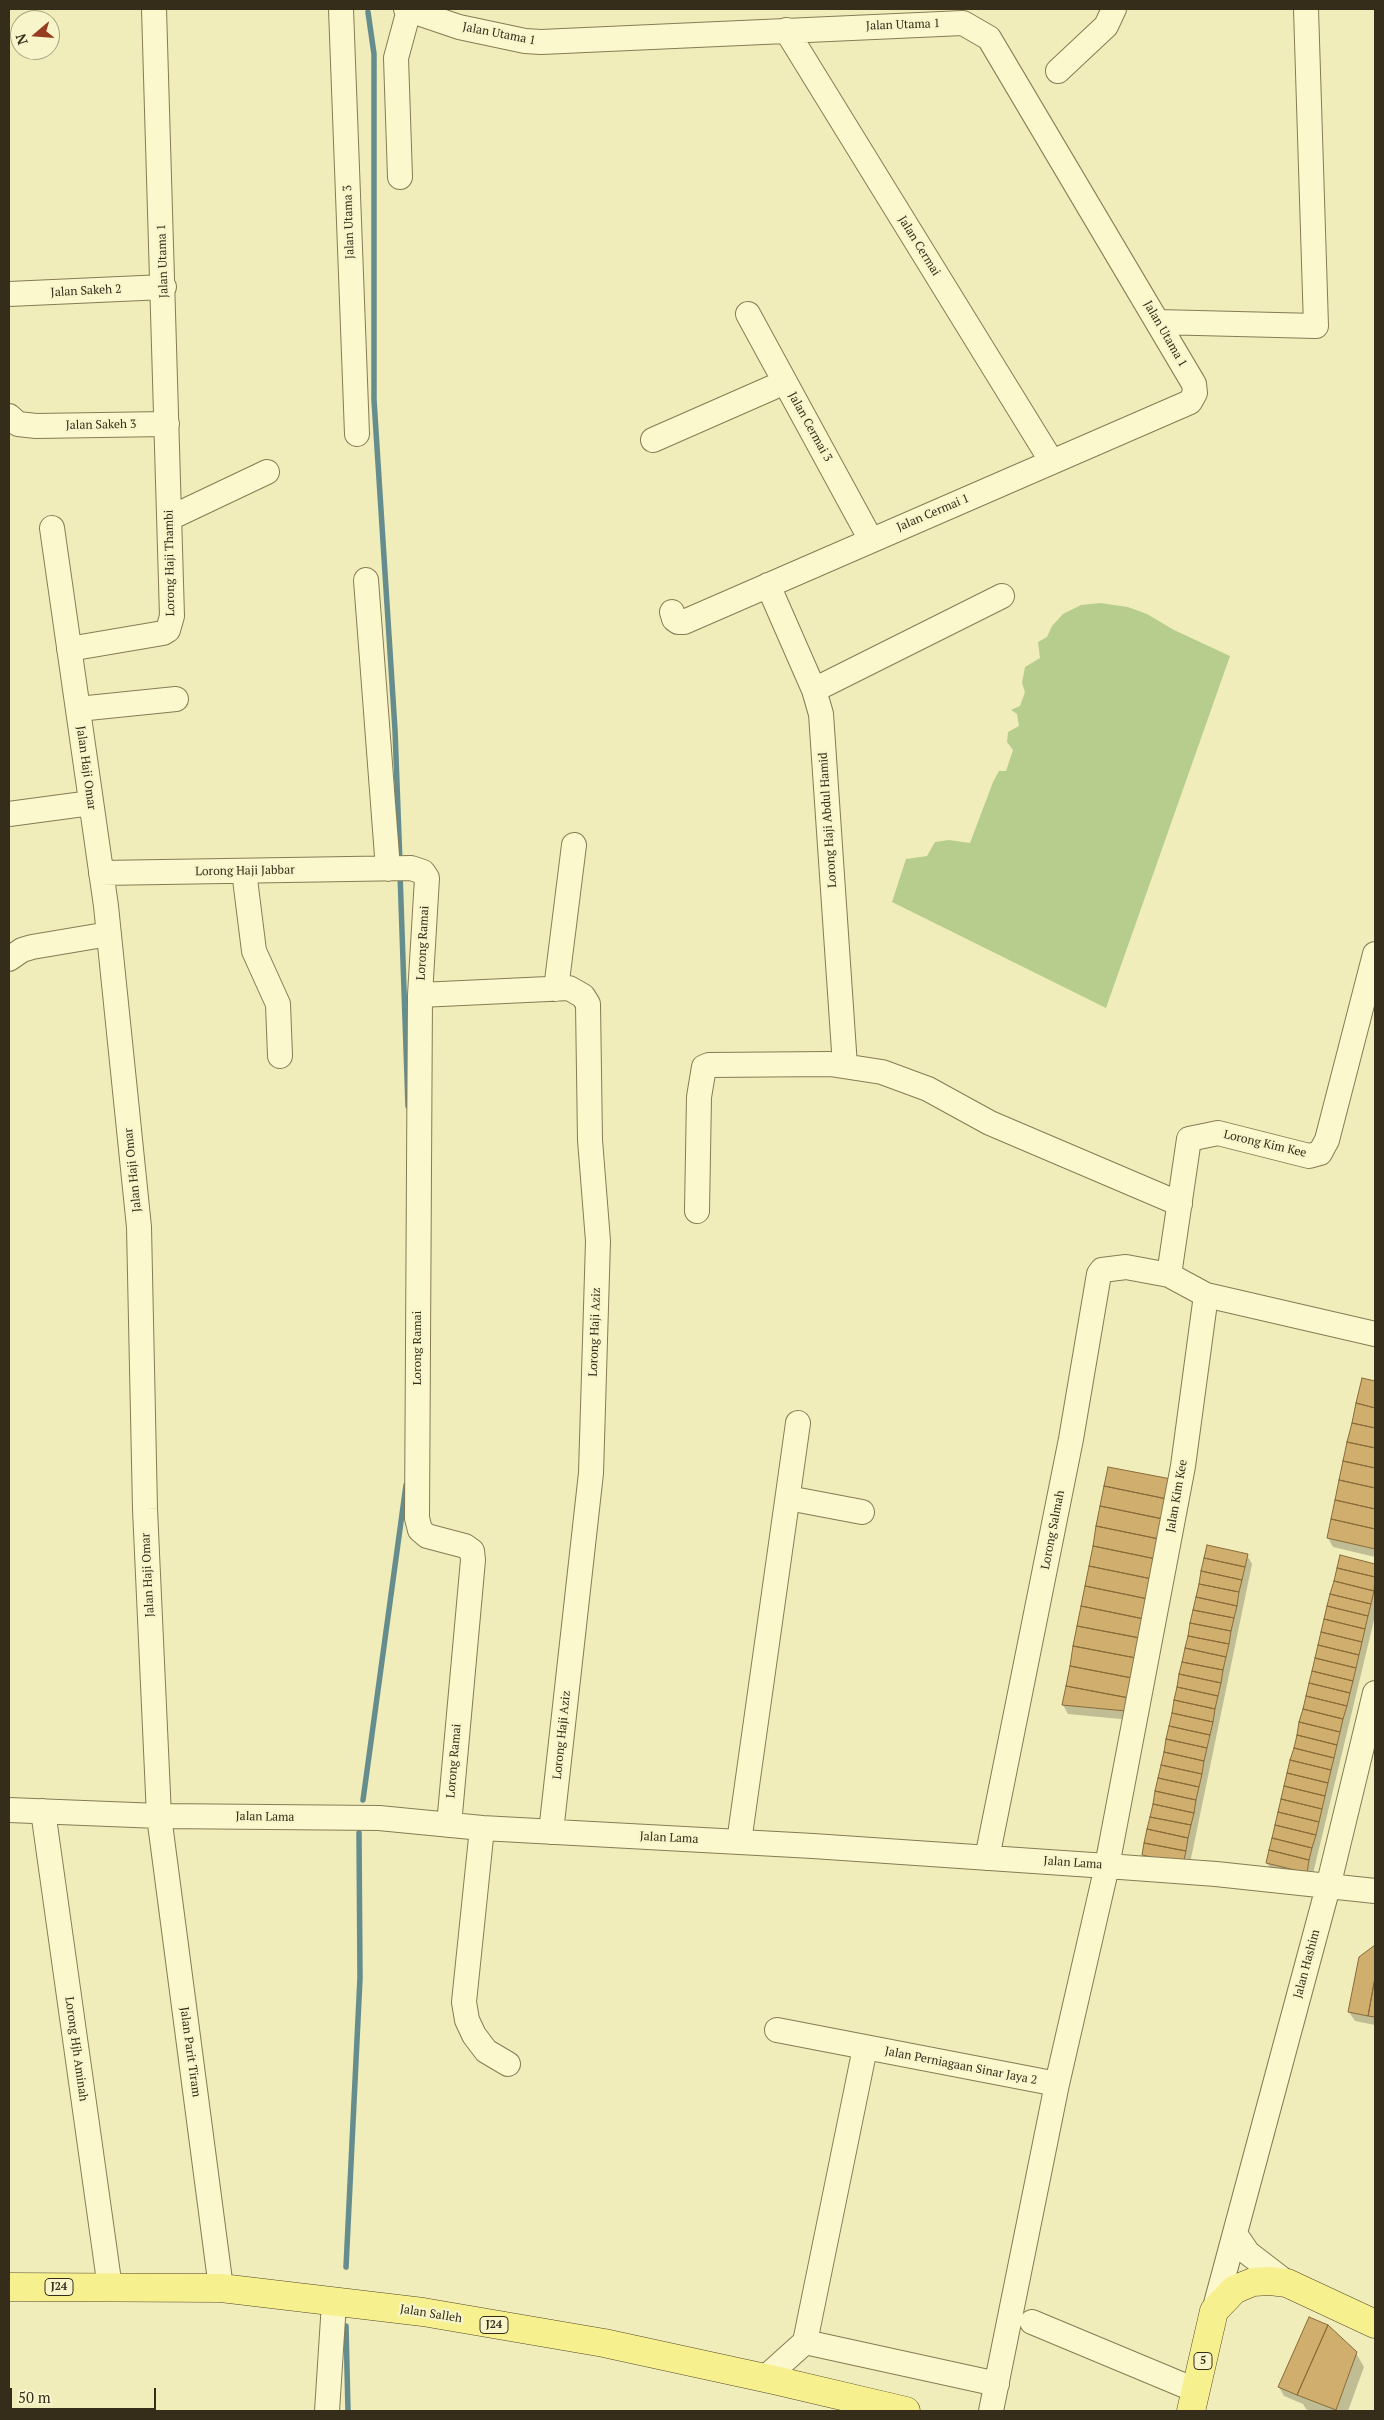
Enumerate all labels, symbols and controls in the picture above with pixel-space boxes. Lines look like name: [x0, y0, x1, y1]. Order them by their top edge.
north arrow: [10, 10, 60, 60]
street label: Jalan Utama 1: [866, 17, 940, 33]
street label: Jalan Utama 1: [461, 20, 537, 48]
text: N: [11, 31, 32, 47]
street label: Jalan Utama 3: [341, 185, 357, 259]
street label: Jalan Cermai: [895, 213, 943, 279]
street label: Jalan Utama 1: [155, 224, 171, 298]
street label: Jalan Sakeh 2: [50, 282, 122, 300]
street label: Jalan Utama 1: [1140, 298, 1190, 370]
street label: Jalan Cermai 3: [785, 390, 835, 464]
street label: Jalan Sakeh 3: [65, 417, 137, 433]
street label: Jalan Cermai 1: [895, 491, 971, 535]
street label: Lorong Haji Thambi: [162, 510, 178, 616]
street label: Jalan Haji Omar: [73, 725, 99, 811]
street label: Lorong Haji Abdul Hamid: [816, 752, 840, 888]
street label: Lorong Haji Jabbar: [195, 863, 295, 879]
street label: Lorong Ramai: [414, 905, 432, 981]
street label: Jalan Haji Omar: [121, 1127, 145, 1213]
street label: Lorong Kim Kee: [1222, 1127, 1308, 1161]
street label: Lorong Haji Aziz: [586, 1287, 604, 1377]
street label: Lorong Ramai: [411, 1311, 425, 1385]
street label: Jalan Kim Kee: [1164, 1458, 1190, 1534]
street label: Lorong Salmah: [1038, 1489, 1068, 1571]
street label: Jalan Haji Omar: [139, 1532, 157, 1618]
street label: Lorong Haji Aziz: [550, 1690, 574, 1780]
street label: Lorong Ramai: [444, 1723, 464, 1799]
street label: Jalan Lama: [235, 1809, 295, 1825]
street label: Jalan Lama: [639, 1829, 699, 1847]
street label: Jalan Lama: [1043, 1854, 1103, 1872]
street label: Jalan Hashim: [1291, 1928, 1323, 2000]
street label: Lorong Hjh Aminah: [62, 1996, 90, 2102]
street label: Jalan Parit Tiram: [177, 2006, 203, 2098]
street label: Jalan Perniagaan Sinar Jaya 2: [884, 2044, 1038, 2088]
road number: J24: [45, 2278, 73, 2296]
street label: Jalan Salleh: [399, 2302, 463, 2326]
road number: J24: [480, 2316, 508, 2334]
road number: 5: [1194, 2352, 1212, 2370]
scale bar: [12, 2378, 159, 2410]
text: 50 m: [18, 2387, 51, 2407]

